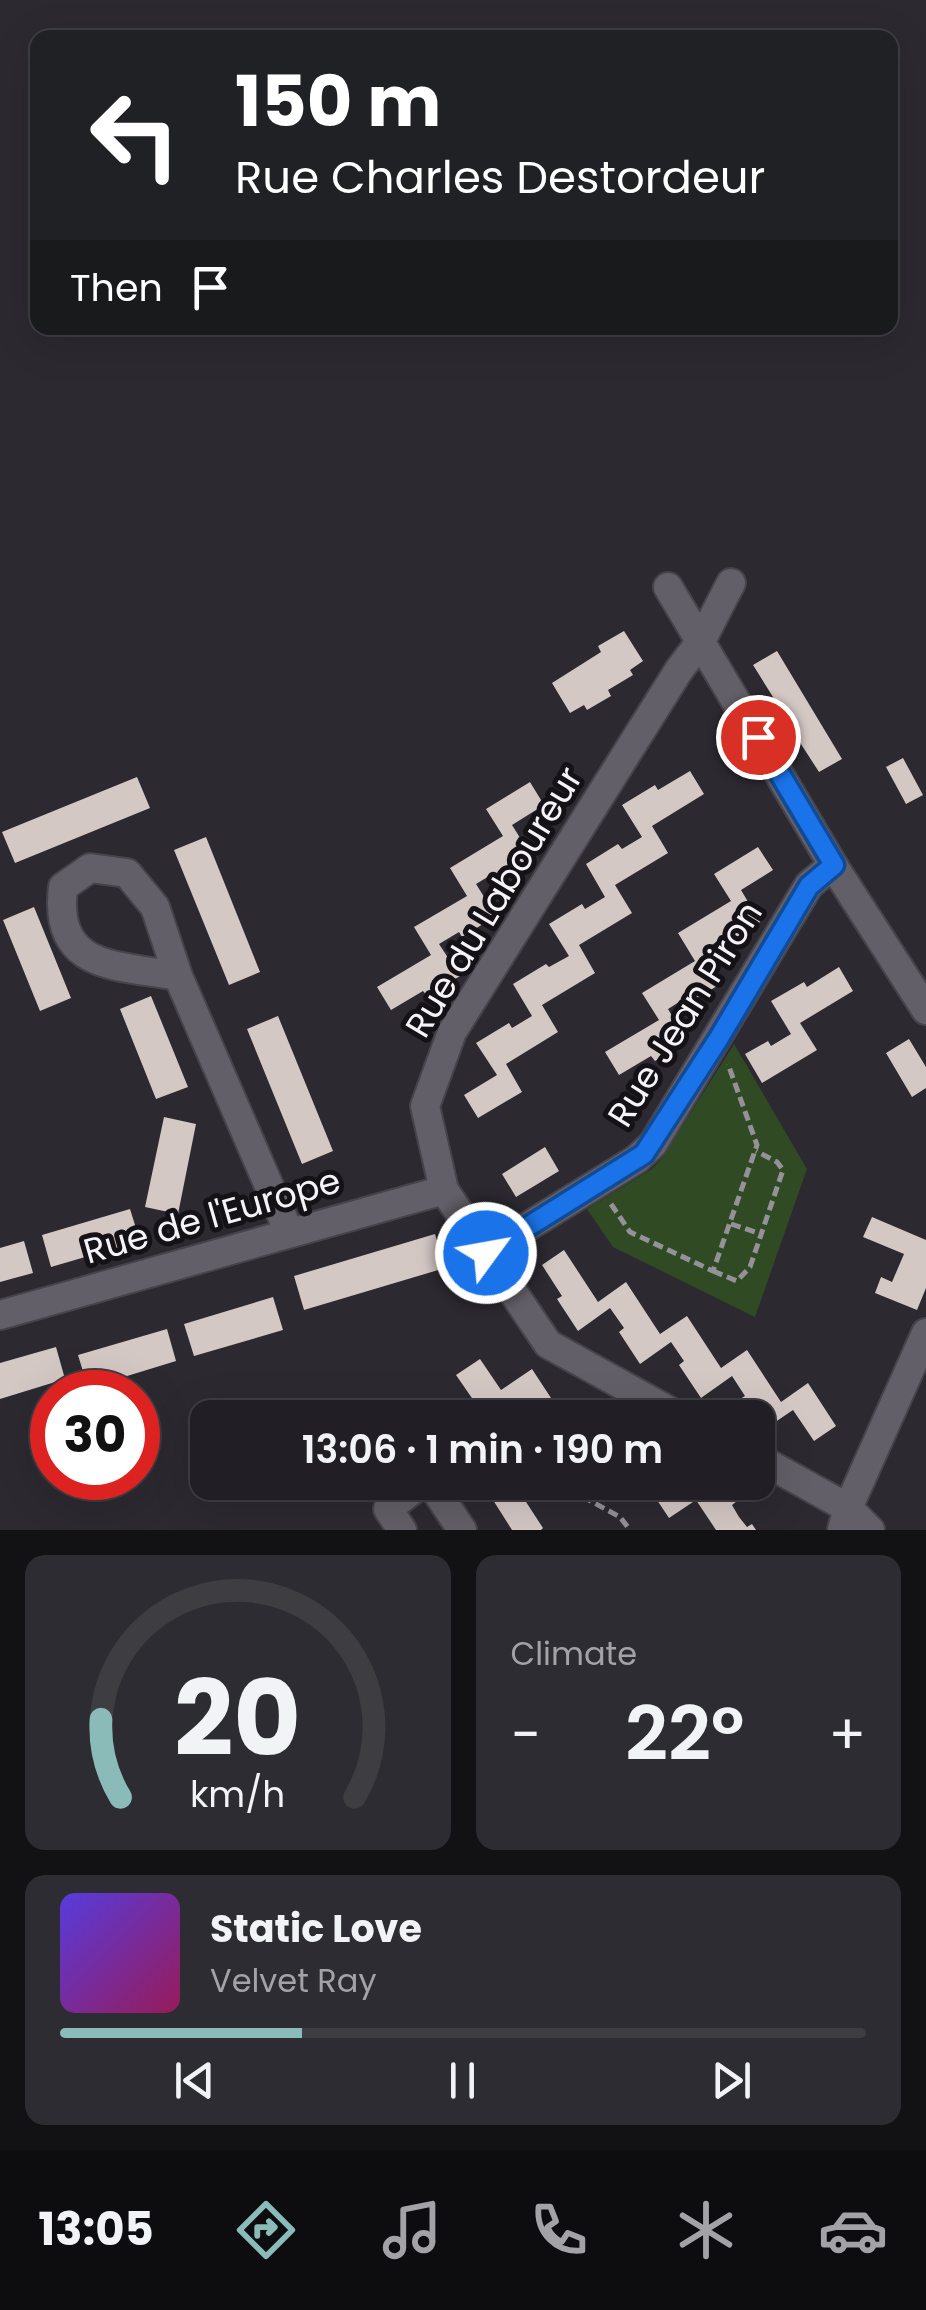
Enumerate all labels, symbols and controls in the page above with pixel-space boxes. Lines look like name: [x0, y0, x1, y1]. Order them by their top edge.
text: 150 m: [235, 52, 441, 151]
icon: left: [70, 70, 200, 200]
text: Rue Charles Destordeur: [235, 146, 765, 209]
icon: arrive: [183, 260, 238, 315]
text: Then: [70, 261, 163, 314]
pin: [716, 695, 801, 780]
icon: arrive: [731, 710, 786, 765]
street label: Rue du Laboureur: [393, 757, 594, 1046]
street label: Rue Jean Piron: [596, 892, 773, 1136]
street label: Rue de l'Europe: [78, 1155, 346, 1276]
position arrow: [434, 1201, 538, 1305]
speed limit sign: 30: [30, 1370, 160, 1500]
text: 13:06 · 1 min · 190 m: [302, 1423, 663, 1476]
text: Climate: [511, 1631, 637, 1676]
text: 20: [174, 1646, 301, 1791]
text: 22°: [625, 1681, 744, 1786]
text: −: [511, 1696, 541, 1773]
text: +: [828, 1696, 866, 1773]
text: km/h: [190, 1769, 285, 1820]
text: Static Love: [210, 1902, 422, 1955]
text: Velvet Ray: [210, 1958, 376, 2003]
icon: previous: [167, 2053, 222, 2108]
icon: pause: [435, 2053, 490, 2108]
icon: next: [704, 2053, 759, 2108]
icon: directions: [231, 2195, 301, 2265]
icon: music: [377, 2195, 447, 2265]
icon: phone: [524, 2195, 594, 2265]
icon: climate: [671, 2195, 741, 2265]
icon: car: [818, 2195, 888, 2265]
text: 13:05: [38, 2198, 154, 2261]

